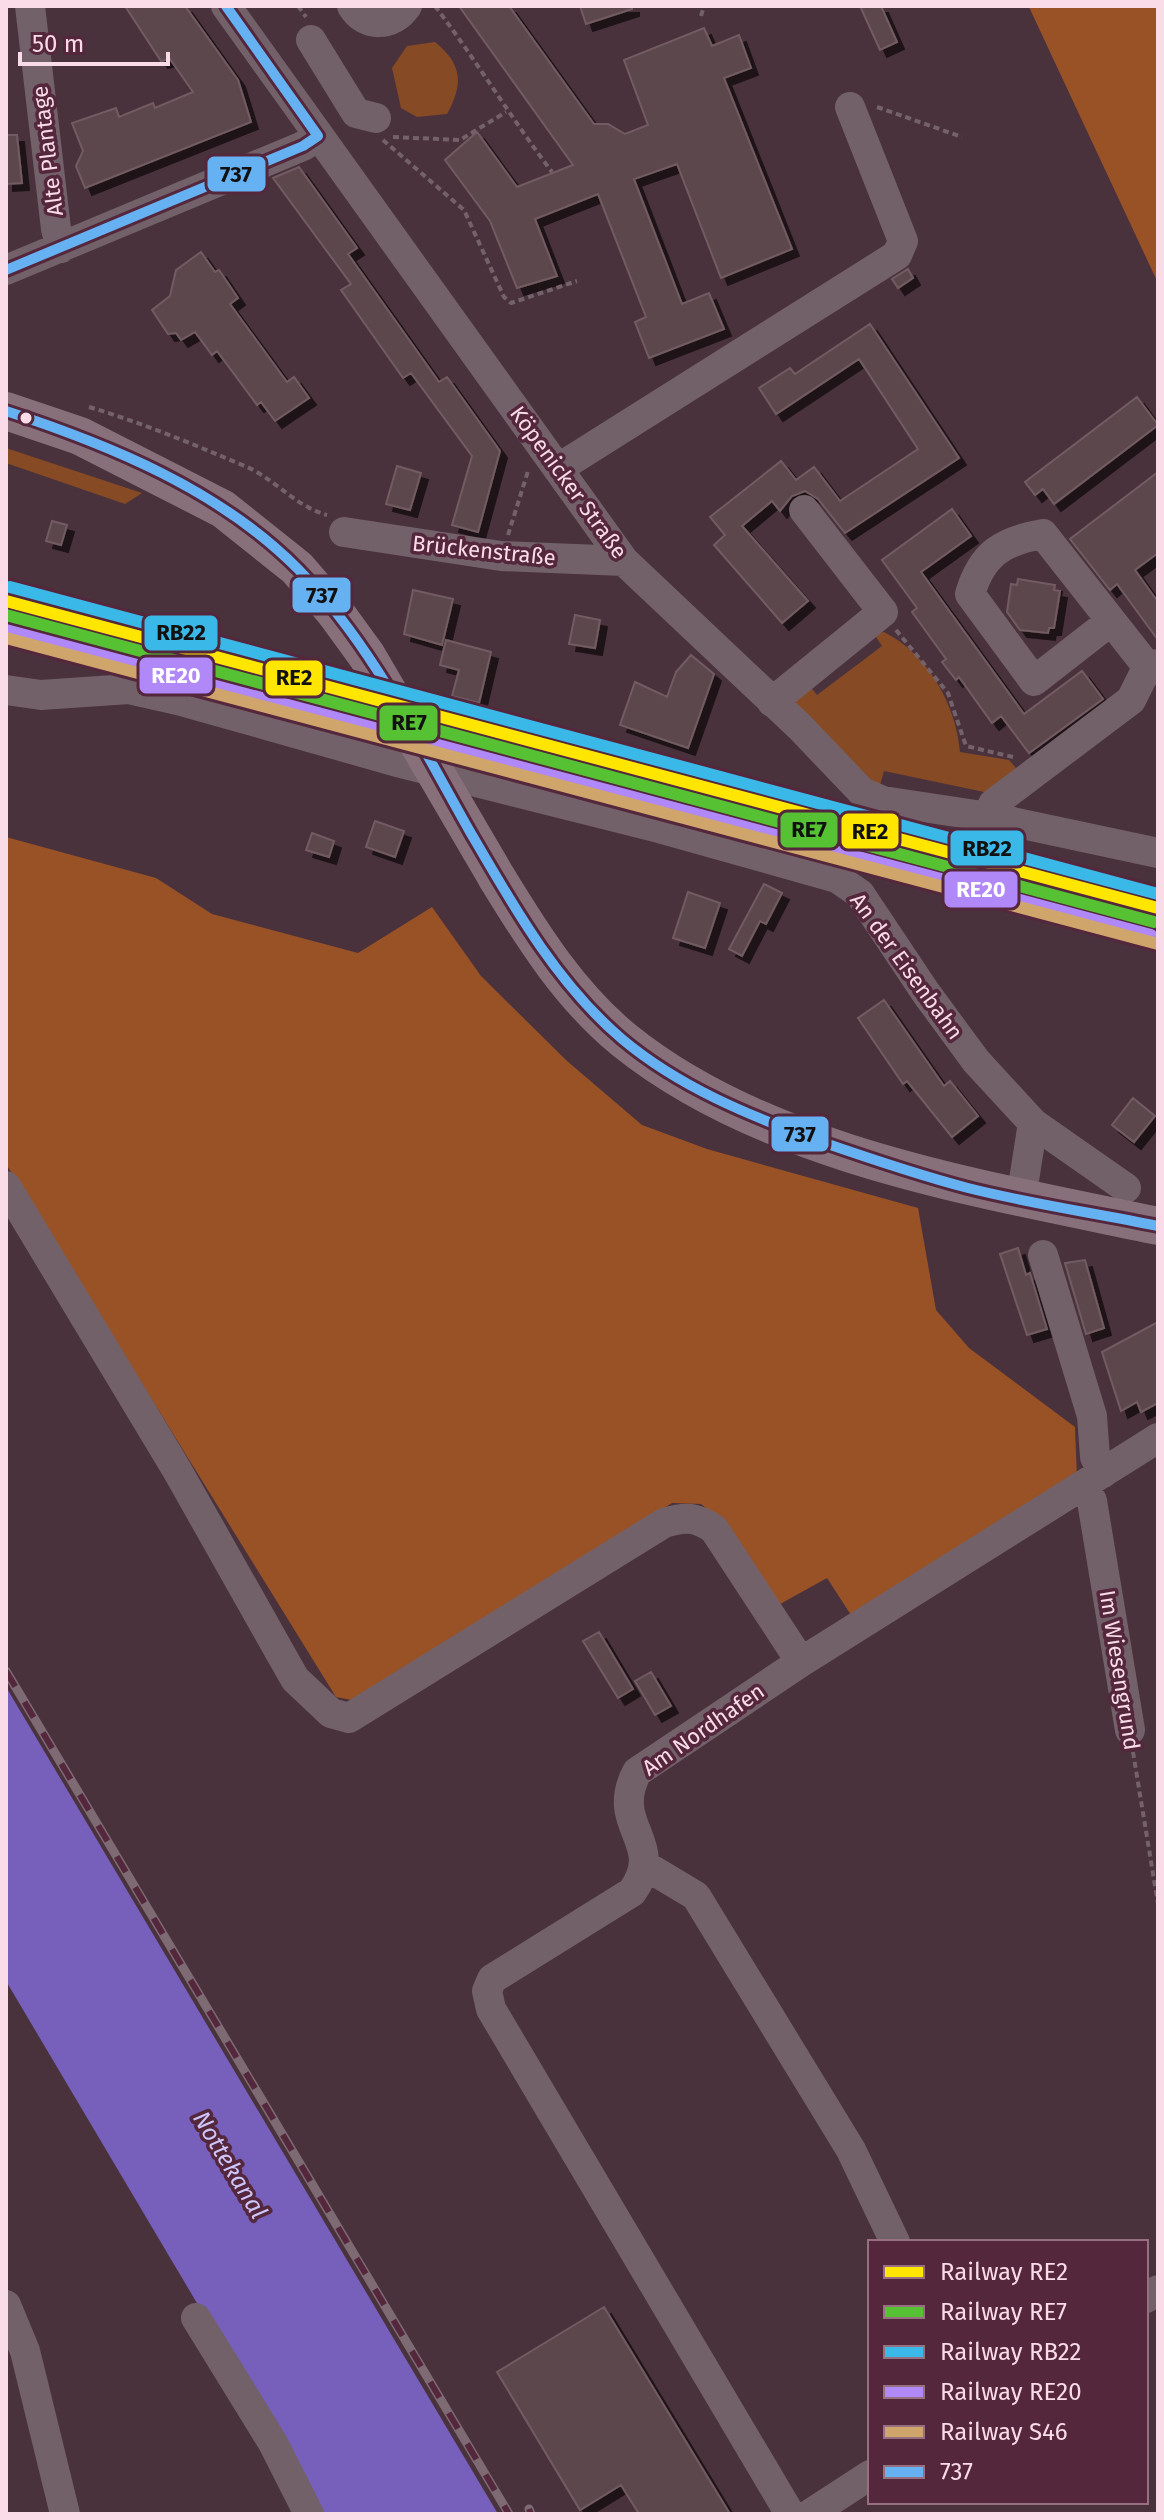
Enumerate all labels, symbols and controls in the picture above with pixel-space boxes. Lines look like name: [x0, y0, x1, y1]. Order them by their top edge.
scale bar: [20, 16, 168, 66]
text: 50 m: [32, 30, 84, 58]
street label: Alte Plantage: [26, 84, 69, 218]
line badge: 737: [206, 155, 267, 193]
text: 737: [220, 161, 252, 188]
street label: Köpenicker Straße: [504, 401, 633, 564]
unlabelled marker: [18, 410, 34, 426]
street label: Brückenstraße: [411, 530, 557, 571]
line badge: 737: [291, 576, 352, 614]
text: 737: [306, 582, 338, 609]
line badge: RB22: [143, 614, 219, 652]
text: RB22: [156, 619, 206, 646]
line badge: RE20: [138, 656, 214, 695]
line badge: RE2: [264, 659, 324, 697]
text: RE20: [151, 662, 201, 689]
text: RE2: [276, 664, 312, 691]
line badge: RE7: [378, 704, 439, 742]
text: RE7: [391, 709, 427, 736]
line badge: RE7: [779, 811, 839, 849]
line badge: RE2: [840, 812, 900, 850]
text: RE7: [791, 816, 827, 843]
text: RE2: [852, 818, 888, 845]
line badge: RB22: [949, 829, 1025, 867]
text: RB22: [962, 835, 1012, 862]
line badge: RE20: [943, 870, 1019, 909]
text: RE20: [956, 876, 1006, 903]
street label: An der Eisenbahn: [844, 888, 969, 1045]
line badge: 737: [770, 1115, 830, 1153]
text: 737: [784, 1121, 816, 1148]
street label: Im Wiesengrund: [1094, 1588, 1145, 1752]
street label: Am Nordhafen: [637, 1677, 770, 1781]
water label: Nottekanal: [187, 2106, 273, 2224]
legend: [868, 2240, 1148, 2504]
text: Railway RE2: [940, 2258, 1068, 2286]
text: Railway RE7: [940, 2298, 1067, 2326]
text: Railway RB22: [940, 2338, 1081, 2366]
text: Railway RE20: [940, 2378, 1082, 2406]
text: Railway S46: [940, 2418, 1068, 2446]
text: 737: [940, 2458, 973, 2486]

